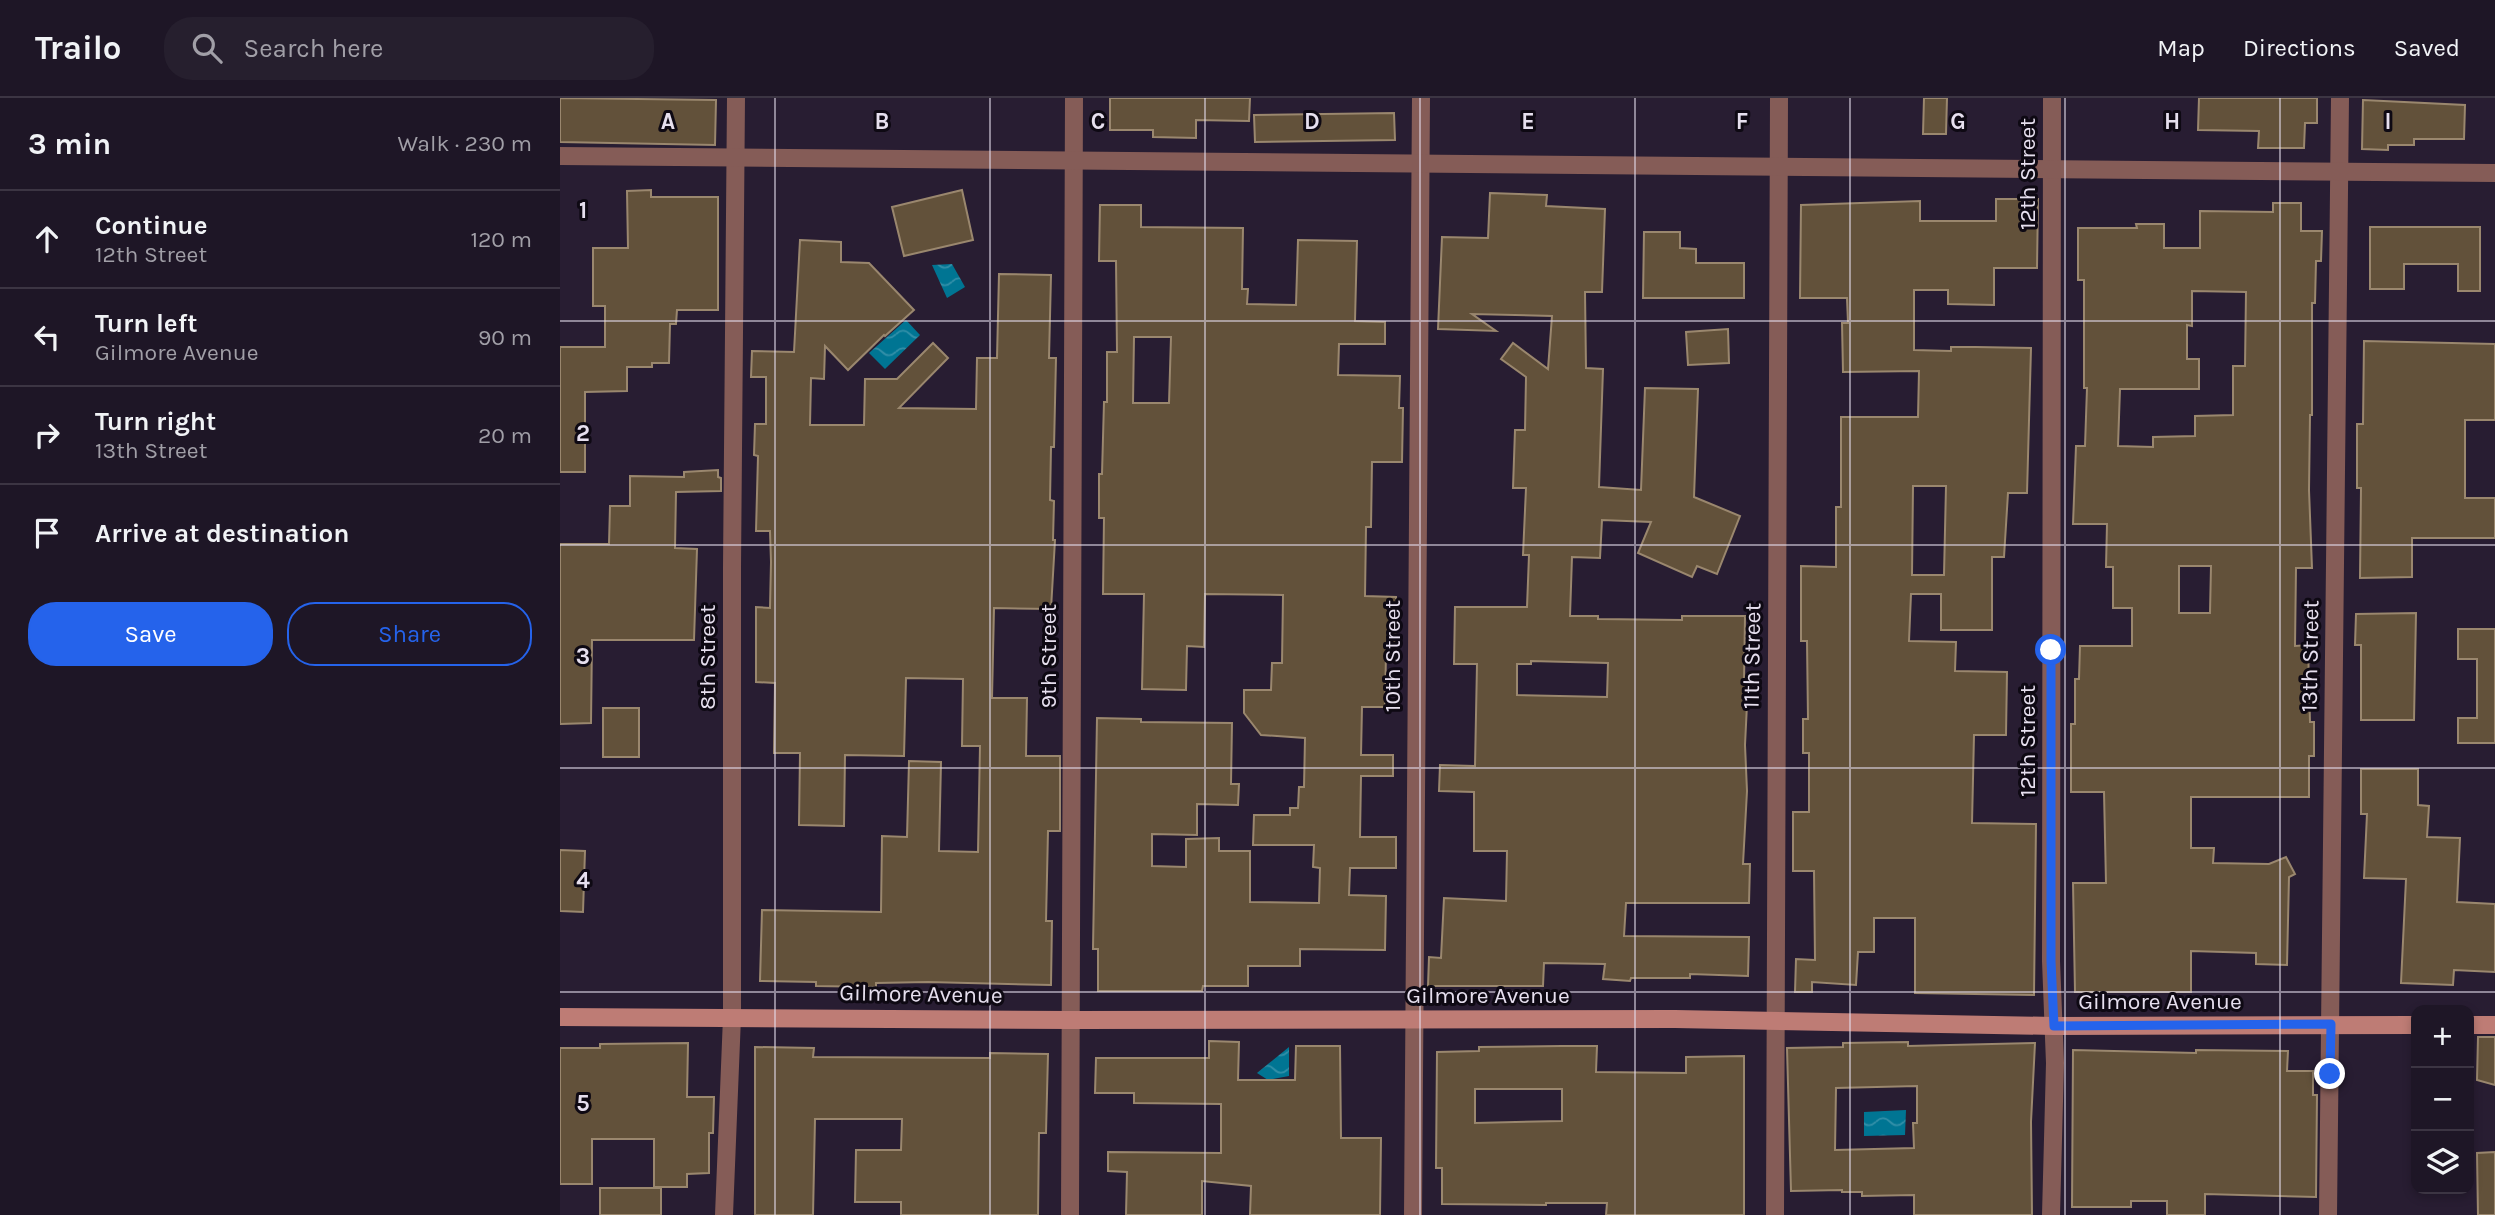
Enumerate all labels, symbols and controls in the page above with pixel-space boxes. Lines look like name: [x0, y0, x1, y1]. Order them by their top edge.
search box: [164, 17, 654, 80]
text: Trailo: [35, 29, 122, 67]
icon: search: [188, 29, 226, 67]
text: Search here: [244, 33, 383, 64]
text: Map: [2157, 34, 2205, 62]
text: Directions: [2243, 34, 2356, 62]
text: Saved: [2394, 34, 2460, 62]
text: A: [661, 108, 675, 135]
text: B: [875, 108, 889, 135]
text: C: [1091, 108, 1105, 135]
text: D: [1304, 108, 1320, 135]
text: E: [1521, 108, 1535, 135]
text: F: [1736, 108, 1748, 135]
text: G: [1950, 108, 1966, 135]
text: H: [2164, 108, 2180, 135]
text: I: [2384, 108, 2392, 135]
street label: 12th Street: [2014, 118, 2041, 230]
text: 3 min: [28, 126, 111, 162]
text: Walk · 230 m: [398, 130, 532, 157]
text: 1: [579, 197, 587, 224]
text: Continue: [95, 210, 207, 241]
icon: ahead: [28, 220, 66, 258]
text: 120 m: [470, 226, 532, 253]
text: 12th Street: [95, 241, 207, 268]
text: Turn left: [95, 308, 197, 339]
icon: left: [28, 318, 66, 356]
text: 90 m: [478, 324, 532, 351]
text: Gilmore Avenue: [95, 339, 258, 366]
text: Turn right: [95, 406, 216, 437]
icon: right: [28, 416, 66, 454]
text: 2: [576, 420, 590, 447]
text: 20 m: [478, 422, 532, 449]
text: 13th Street: [95, 437, 207, 464]
icon: arrive: [28, 514, 66, 552]
text: Arrive at destination: [95, 518, 349, 549]
street label: 10th Street: [1379, 599, 1406, 712]
street label: 13th Street: [2296, 599, 2324, 712]
button: Save: [28, 602, 273, 666]
button: Share: [287, 602, 532, 666]
street label: 11th Street: [1738, 602, 1766, 709]
street label: 9th Street: [1035, 603, 1062, 708]
street label: 8th Street: [694, 604, 721, 710]
route start: [2035, 634, 2066, 665]
text: 3: [576, 643, 590, 670]
street label: 12th Street: [2014, 685, 2041, 797]
text: 4: [576, 867, 590, 894]
street label: Gilmore Avenue: [839, 979, 1003, 1009]
street label: Gilmore Avenue: [1406, 982, 1570, 1009]
street label: Gilmore Avenue: [2078, 988, 2242, 1015]
map controls: [2411, 1005, 2474, 1194]
button: +: [2411, 1005, 2474, 1068]
route end: [2314, 1058, 2345, 1089]
button: −: [2411, 1068, 2474, 1131]
text: 5: [576, 1090, 590, 1117]
button: layers: [2411, 1131, 2474, 1194]

